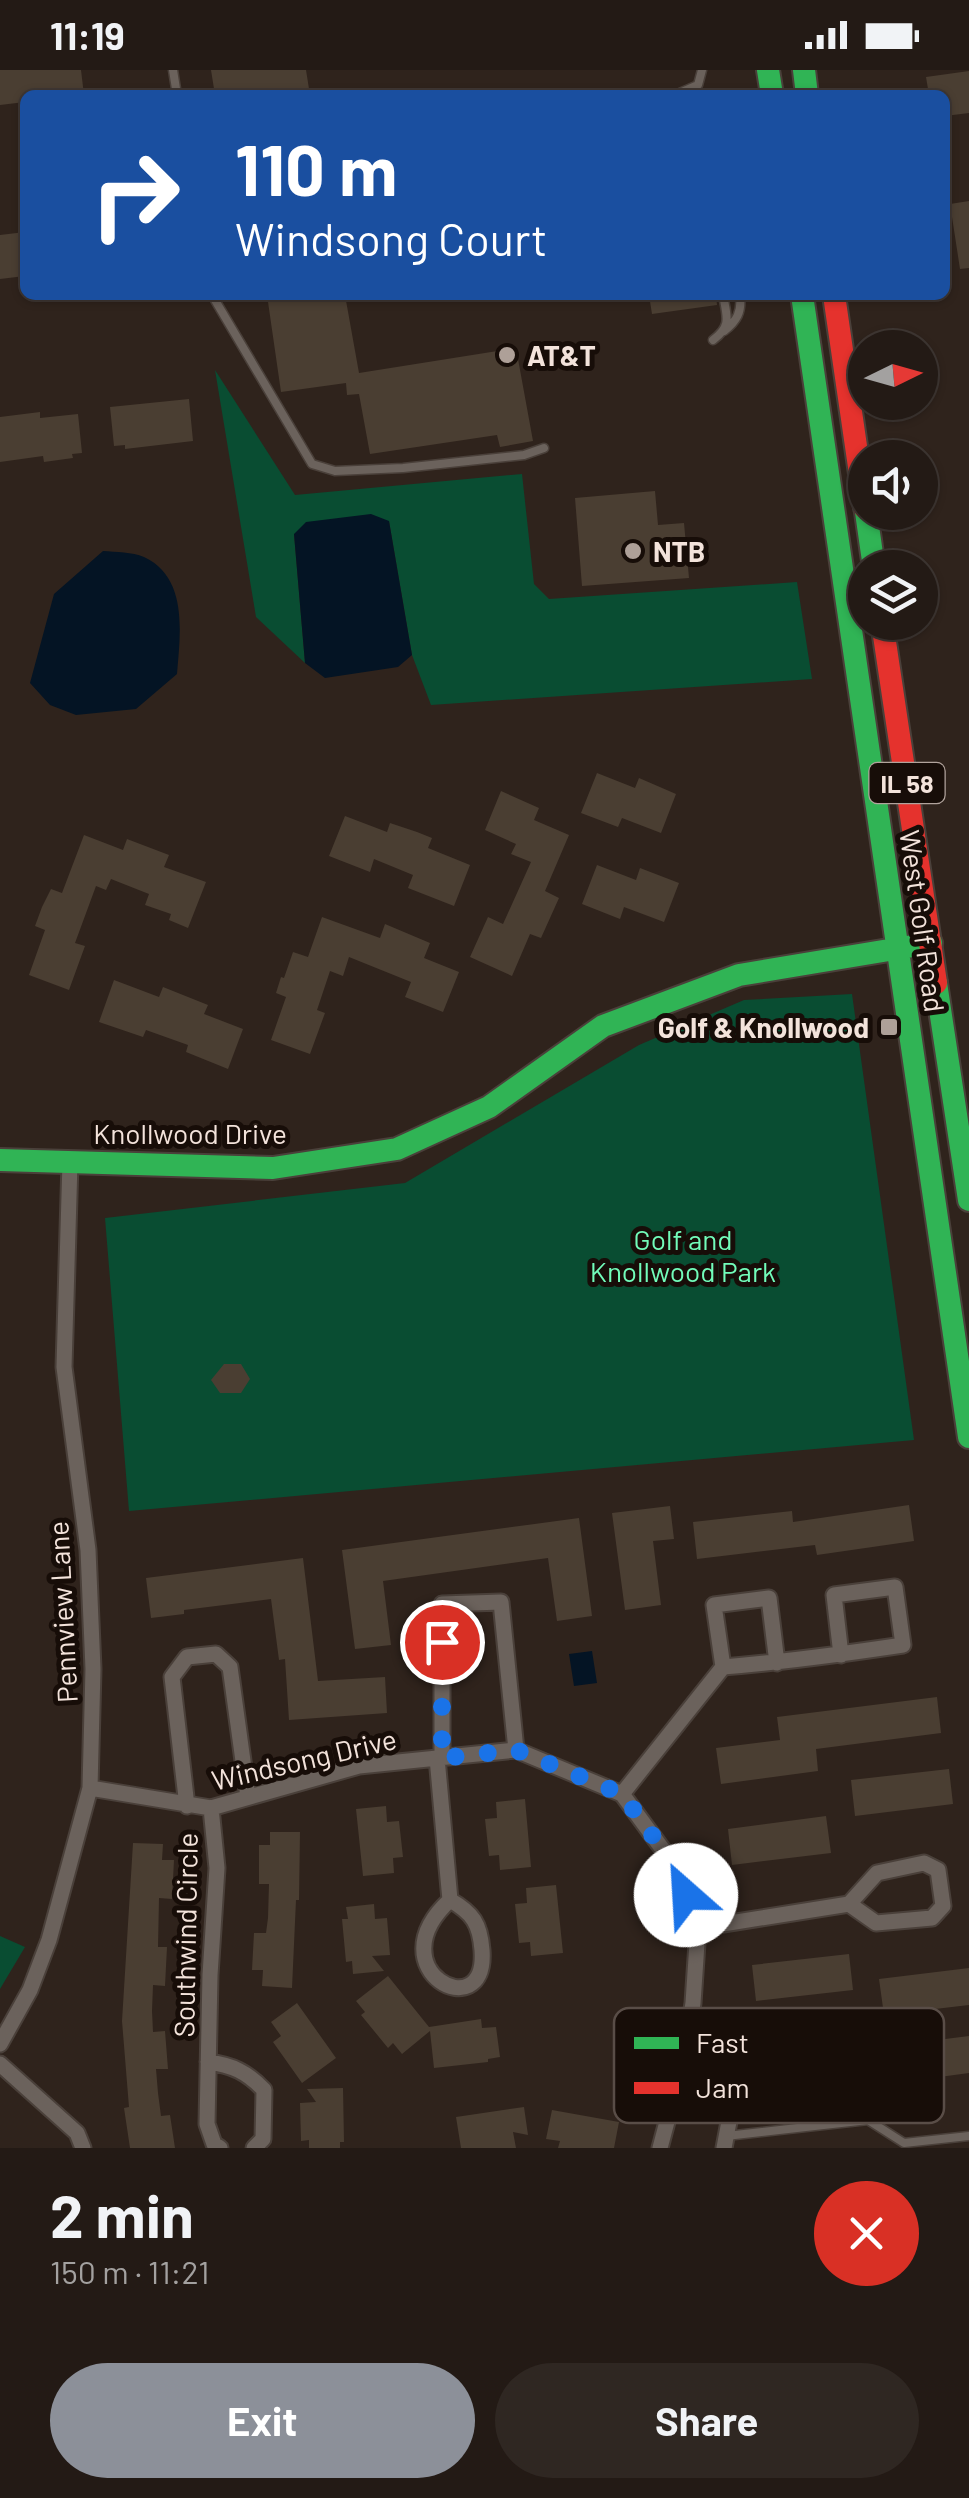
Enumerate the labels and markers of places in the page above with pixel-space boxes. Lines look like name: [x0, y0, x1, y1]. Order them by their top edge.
place label: AT&T: [527, 338, 596, 372]
marker: AT&T: [496, 344, 518, 366]
place label: NTB: [653, 534, 705, 568]
marker: NTB: [622, 540, 644, 562]
place label: Golf & Knollwood: [658, 1010, 869, 1044]
marker: Golf & Knollwood: [878, 1016, 900, 1038]
pin: [400, 1600, 485, 1685]

